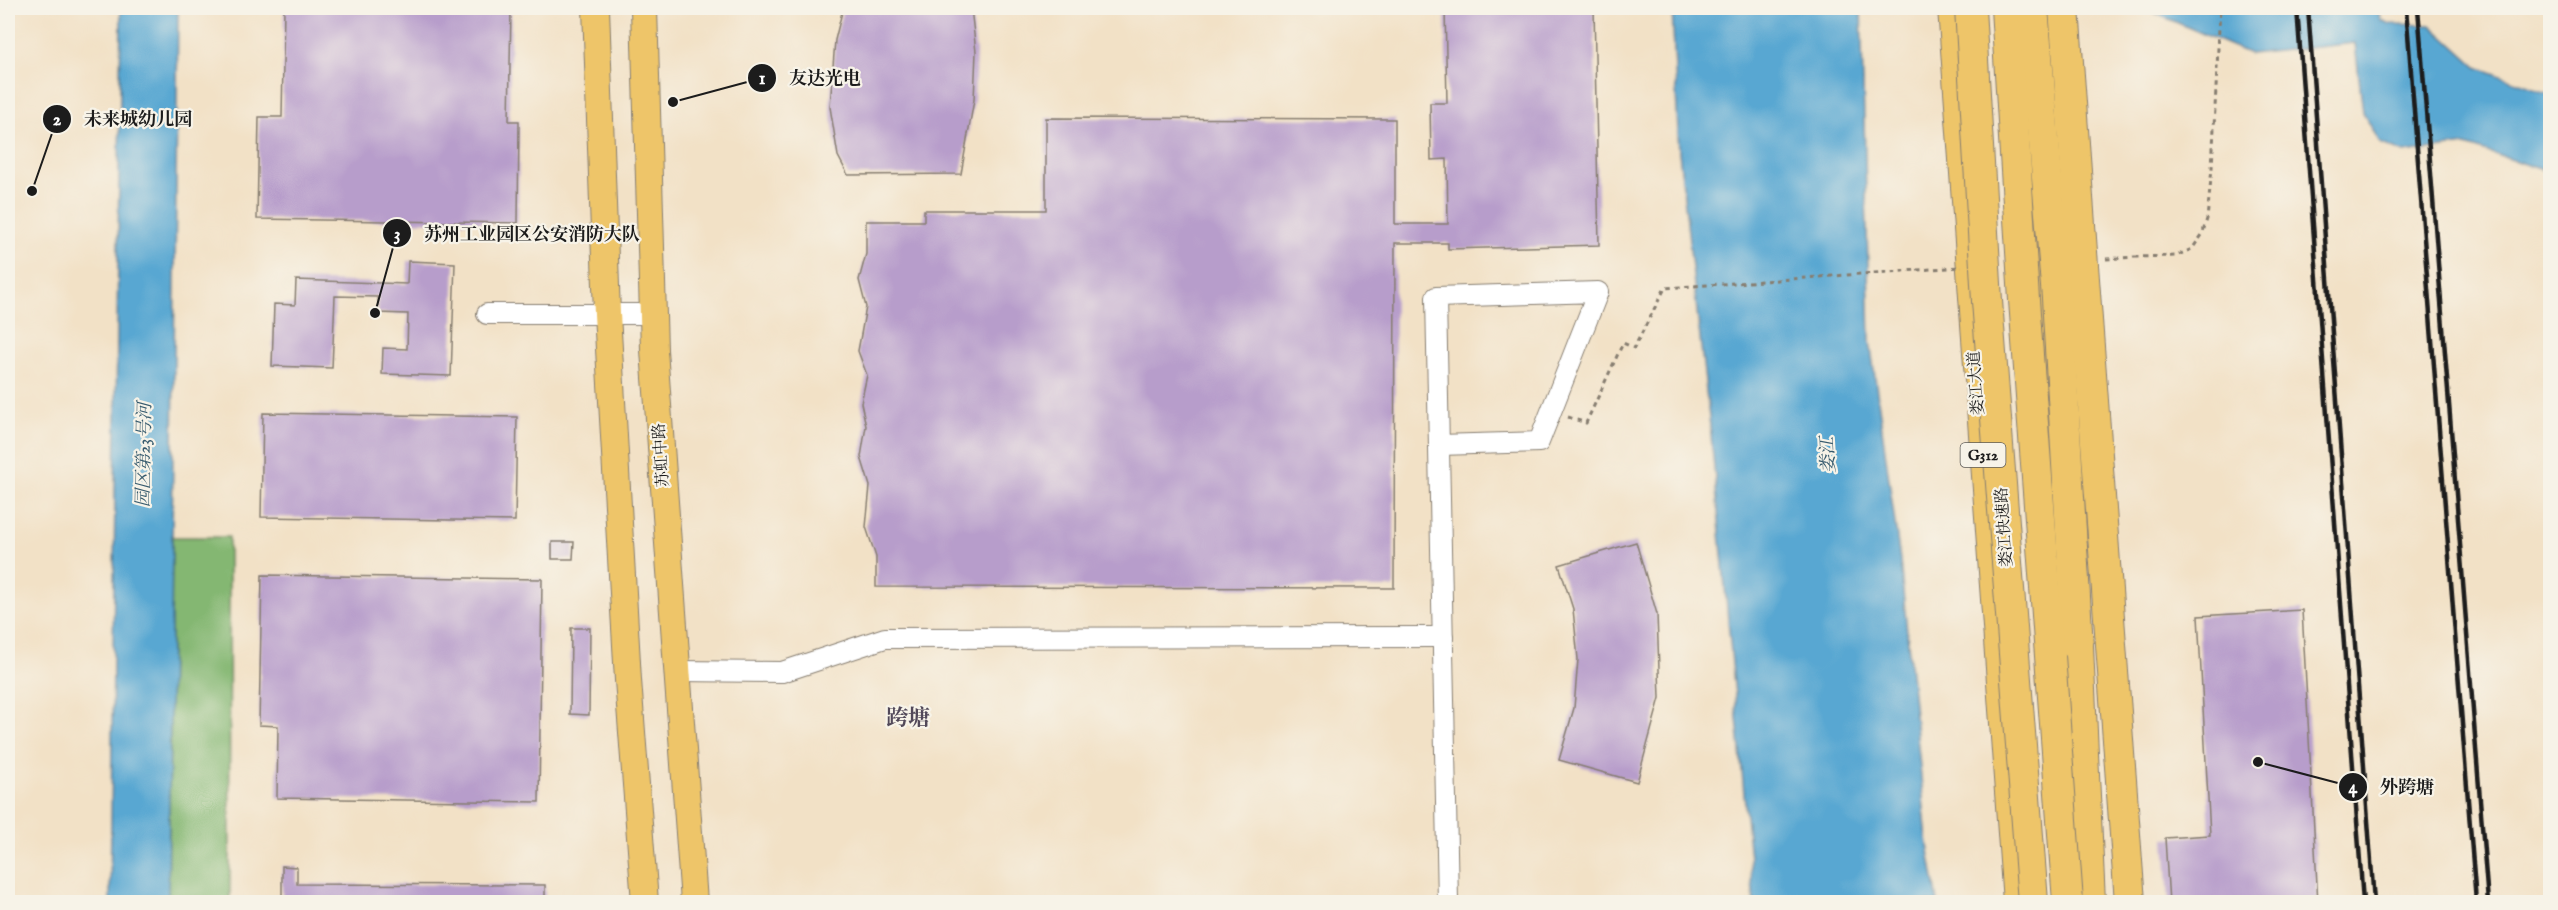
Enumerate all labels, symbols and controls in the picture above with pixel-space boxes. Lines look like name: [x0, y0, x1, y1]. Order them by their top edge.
callout: 友达光电: [747, 60, 873, 96]
text: 1: [759, 68, 766, 91]
text: 友达光电: [789, 68, 861, 91]
callout: 未来城幼儿园: [42, 101, 204, 137]
text: 2: [53, 109, 62, 132]
text: 未来城幼儿园: [84, 109, 192, 132]
callout: 苏州工业园区公安消防大队: [382, 215, 652, 251]
text: 3: [394, 224, 400, 247]
text: 苏州工业园区公安消防大队: [424, 224, 640, 247]
street label: 娄江大道: [1965, 350, 1989, 416]
water label: 园区第23号河: [133, 399, 157, 508]
street label: 苏虹中路: [650, 422, 674, 488]
water label: 娄江: [1816, 433, 1841, 474]
road number: G312: [1960, 443, 2006, 467]
street label: 娄江快速路: [1992, 486, 2018, 568]
district label: 跨塘: [886, 705, 930, 733]
callout: 外跨塘: [2338, 769, 2446, 805]
text: 4: [2349, 777, 2359, 800]
text: 外跨塘: [2380, 777, 2434, 800]

